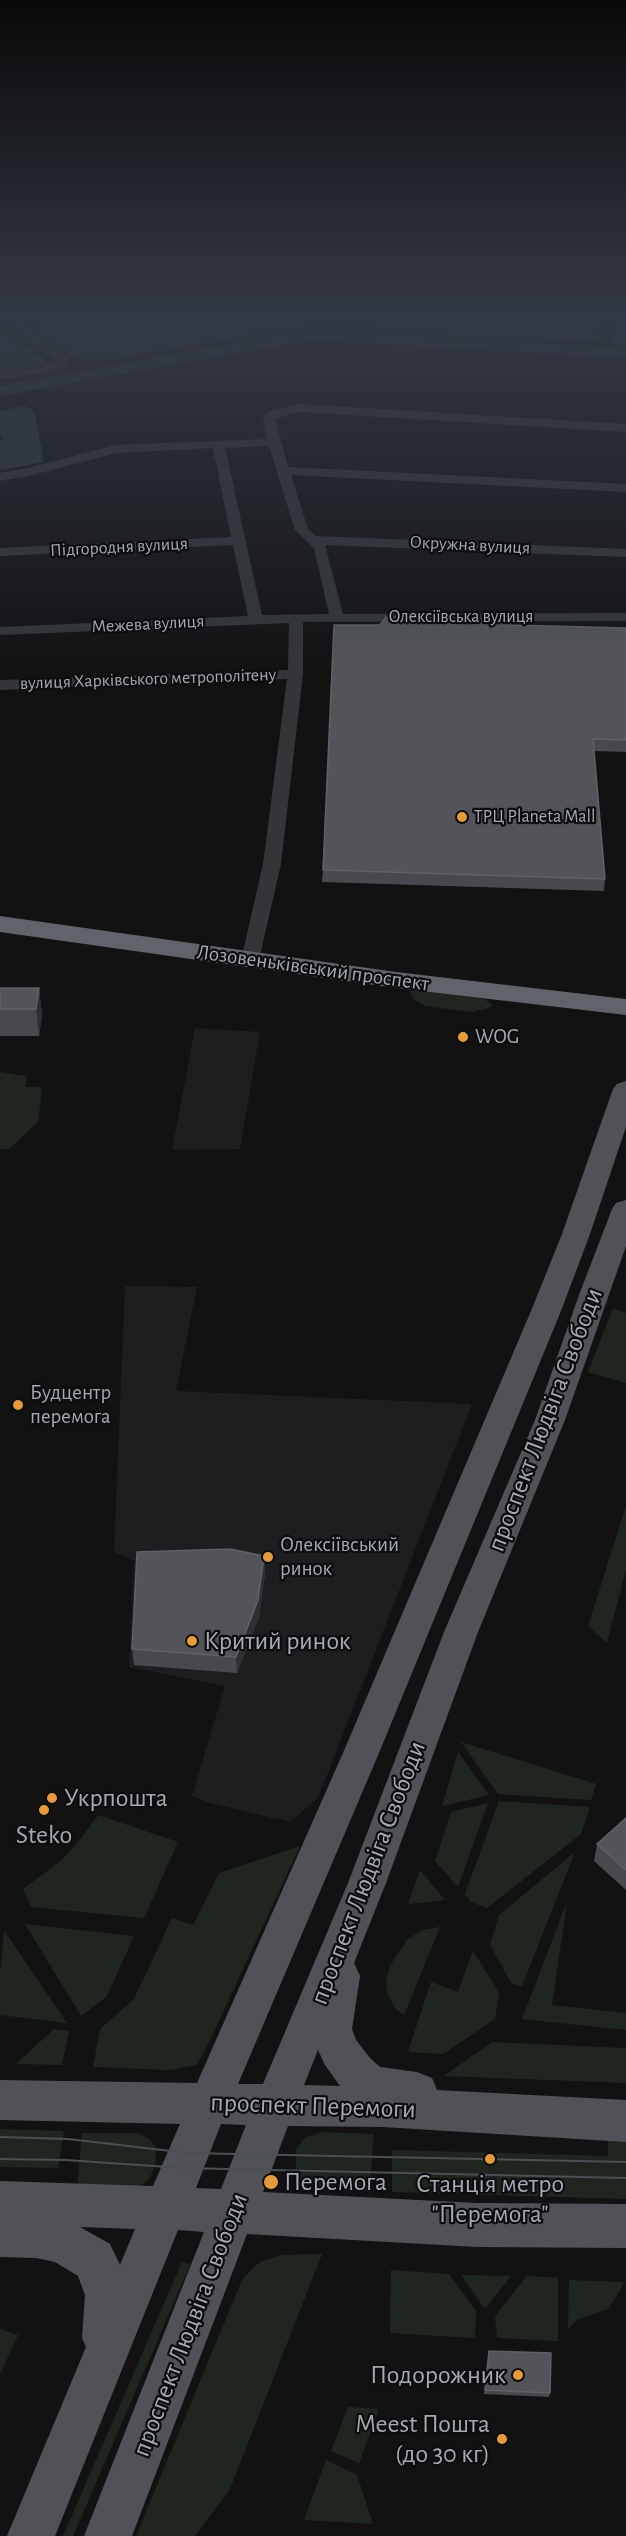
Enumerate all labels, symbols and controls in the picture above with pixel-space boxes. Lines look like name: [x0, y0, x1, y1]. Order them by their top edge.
street label: Окружна вулиця: [409, 531, 531, 559]
street label: Підгородня вулиця: [49, 533, 189, 561]
street label: Олексіївська вулиця: [388, 606, 534, 628]
street label: Межева вулиця: [91, 610, 205, 638]
street label: вулиця Харківського метрополітену: [19, 664, 277, 694]
place label: ТРЦ Planeta Mall: [474, 806, 595, 828]
marker: ТРЦ Planeta Mall: [455, 810, 469, 824]
street label: Лозовеньківський проспект: [195, 939, 431, 997]
place label: WOG: [475, 1024, 519, 1050]
marker: WOG: [456, 1030, 470, 1044]
street label: проспект Людвіга Свободи: [480, 1284, 610, 1556]
place label: Будцентр перемога: [30, 1380, 111, 1430]
marker: Будцентр перемога: [11, 1398, 25, 1412]
place label: Олексіївський ринок: [280, 1532, 399, 1582]
marker: Олексіївський ринок: [261, 1550, 275, 1564]
place label: Критий ринок: [204, 1625, 351, 1657]
marker: Критий ринок: [185, 1634, 199, 1648]
street label: проспект Людвіга Свободи: [303, 1737, 433, 2009]
place label: Укрпошта: [64, 1782, 168, 1814]
marker: Укрпошта: [45, 1791, 59, 1805]
marker: Steko: [37, 1803, 51, 1817]
place label: Steko: [16, 1819, 72, 1851]
street label: проспект Перемоги: [210, 2087, 416, 2125]
marker: Станція метро "Перемога": [483, 2152, 497, 2166]
place label: Перемога: [284, 2166, 387, 2198]
place label: Станція метро "Перемога": [416, 2168, 564, 2230]
marker: Перемога: [262, 2173, 280, 2191]
street label: проспект Людвіга Свободи: [125, 2189, 255, 2461]
place label: Подорожник: [370, 2359, 506, 2391]
marker: Подорожник: [511, 2368, 525, 2382]
place label: Meest Пошта (до 30 кг): [355, 2408, 490, 2470]
marker: Meest Пошта (до 30 кг): [495, 2432, 509, 2446]

